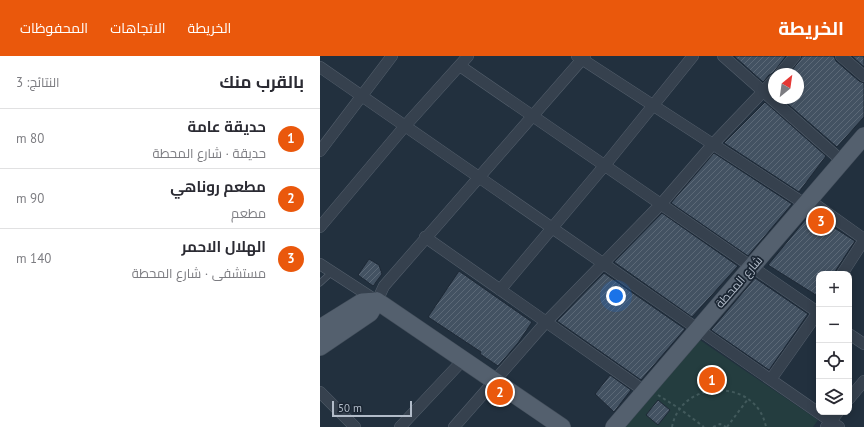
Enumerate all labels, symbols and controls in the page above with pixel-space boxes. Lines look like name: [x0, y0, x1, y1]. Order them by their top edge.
text: الخريطة: [778, 16, 844, 40]
text: المحفوظات: [20, 19, 88, 37]
text: الاتجاهات: [110, 19, 166, 37]
text: الخريطة: [188, 19, 231, 37]
north arrow: [768, 68, 804, 104]
text: بالقرب منك: [220, 71, 304, 93]
text: النتائج: 3: [16, 74, 60, 91]
text: حديقة عامة: [188, 117, 266, 136]
text: 80 m: [16, 130, 44, 147]
text: 1: [287, 130, 295, 147]
text: حديقة · شارع المحطة: [153, 145, 266, 162]
text: مطعم روناهي: [170, 177, 266, 196]
text: 90 m: [16, 190, 44, 207]
text: 2: [287, 190, 295, 207]
text: مطعم: [231, 205, 266, 222]
pin: 3: [808, 206, 834, 236]
text: الهلال الاحمر: [182, 237, 266, 256]
text: 140 m: [16, 250, 51, 267]
text: 3: [287, 250, 295, 267]
street label: شارع المحطة: [712, 252, 766, 311]
text: مستشفى · شارع المحطة: [132, 265, 266, 282]
map controls: [816, 271, 852, 415]
button: +: [816, 271, 852, 307]
your location: [606, 286, 626, 306]
button: −: [816, 307, 852, 343]
button: locate: [816, 343, 852, 379]
pin: 1: [699, 365, 725, 395]
pin: 2: [487, 377, 513, 407]
button: layers: [816, 379, 852, 415]
scale bar: [332, 399, 412, 418]
text: 50 m: [338, 401, 362, 415]

